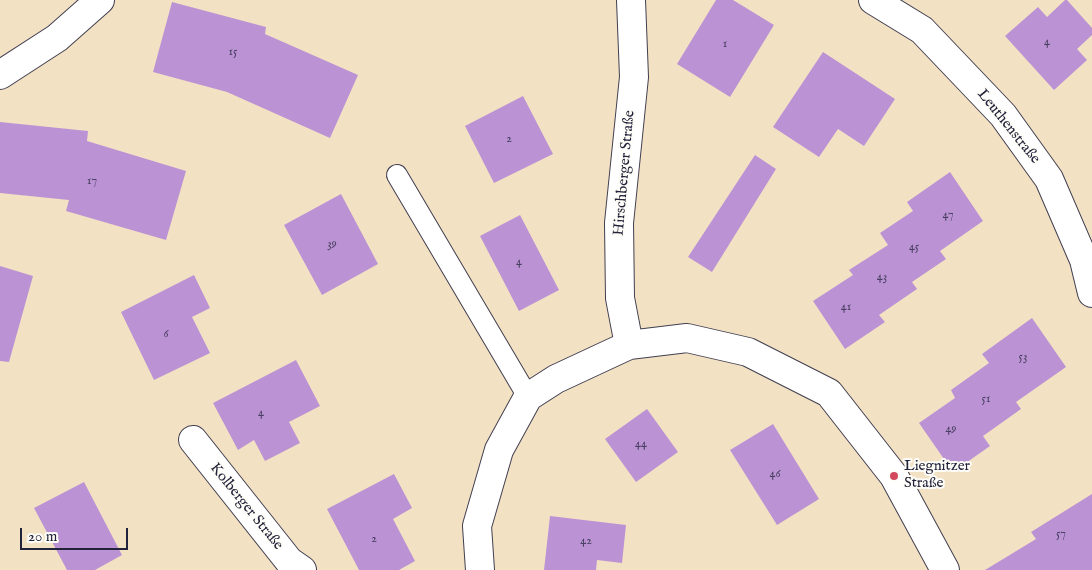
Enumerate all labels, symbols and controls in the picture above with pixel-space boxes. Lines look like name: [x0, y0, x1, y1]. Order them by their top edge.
house number: 4: [1044, 36, 1050, 50]
house number: 1: [723, 38, 727, 52]
house number: 15: [229, 46, 237, 60]
street label: Leuthenstraße: [973, 86, 1043, 168]
street label: Hirschberger Straße: [611, 110, 639, 236]
house number: 2: [506, 133, 512, 147]
house number: 17: [87, 175, 97, 189]
house number: 47: [942, 209, 954, 223]
house number: 39: [327, 238, 337, 252]
house number: 45: [909, 241, 919, 255]
house number: 4: [516, 256, 522, 270]
house number: 43: [877, 271, 887, 285]
house number: 41: [841, 301, 851, 315]
house number: 6: [163, 328, 169, 342]
house number: 53: [1019, 351, 1027, 365]
house number: 51: [982, 393, 990, 407]
house number: 4: [258, 407, 264, 421]
house number: 49: [945, 423, 957, 437]
house number: 44: [635, 438, 647, 452]
place label: Liegnitzer Straße: [904, 458, 970, 493]
street label: Kolberger Straße: [205, 460, 287, 554]
house number: 46: [770, 468, 780, 482]
marker: Liegnitzer Straße: [888, 470, 900, 482]
scale bar: [22, 518, 130, 550]
text: 20 m: [28, 527, 57, 546]
house number: 57: [1056, 528, 1066, 542]
house number: 2: [371, 533, 377, 547]
house number: 42: [580, 535, 592, 549]

